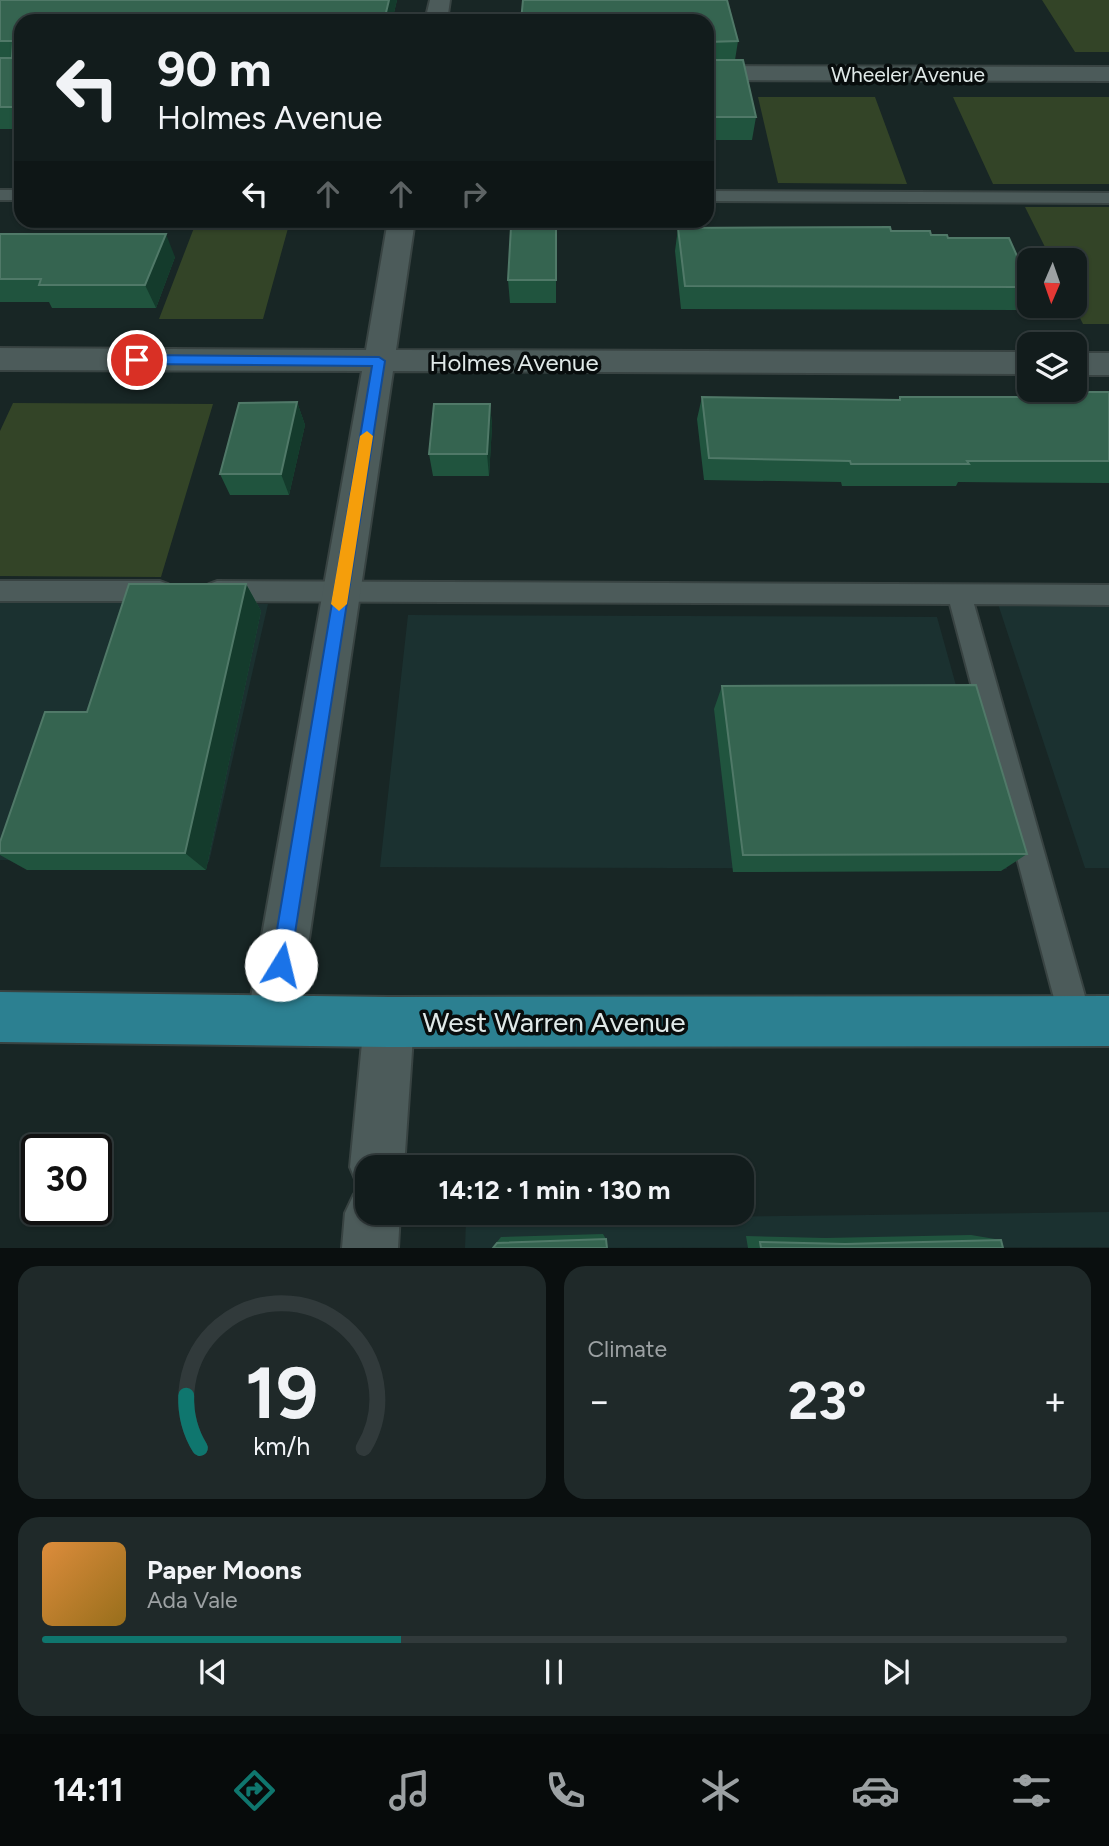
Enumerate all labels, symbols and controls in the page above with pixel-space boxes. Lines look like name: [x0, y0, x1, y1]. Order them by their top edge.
text: 90 m: [157, 39, 272, 98]
icon: left: [42, 42, 133, 133]
street label: Wheeler Avenue: [831, 62, 985, 87]
text: Holmes Avenue: [157, 99, 382, 137]
icon: left: [236, 175, 274, 213]
icon: ahead: [309, 175, 347, 213]
icon: ahead: [382, 175, 420, 213]
icon: right: [455, 175, 493, 213]
north arrow: [1017, 248, 1087, 318]
map controls: [1017, 248, 1087, 402]
pin: [107, 330, 167, 390]
button: layers: [1017, 332, 1087, 402]
icon: arrive: [118, 341, 156, 379]
street label: Holmes Avenue: [429, 348, 599, 377]
position arrow: [244, 928, 318, 1002]
street label: West Warren Avenue: [422, 1005, 686, 1039]
speed limit sign: 30: [21, 1134, 112, 1225]
text: 14:12 · 1 min · 130 m: [438, 1174, 671, 1206]
text: Climate: [588, 1335, 667, 1363]
text: 19: [245, 1350, 318, 1437]
text: 23°: [788, 1370, 867, 1432]
text: −: [588, 1378, 611, 1424]
text: +: [1043, 1378, 1067, 1424]
text: km/h: [253, 1431, 310, 1461]
text: Paper Moons: [147, 1554, 302, 1586]
text: Ada Vale: [147, 1586, 238, 1614]
icon: previous: [194, 1653, 232, 1691]
icon: pause: [535, 1653, 573, 1691]
icon: next: [877, 1653, 915, 1691]
icon: directions: [230, 1766, 279, 1815]
icon: music: [385, 1766, 434, 1815]
icon: phone: [541, 1766, 590, 1815]
icon: climate: [696, 1766, 745, 1815]
icon: car: [851, 1766, 900, 1815]
icon: filters: [1007, 1766, 1056, 1815]
text: 14:11: [53, 1771, 124, 1809]

